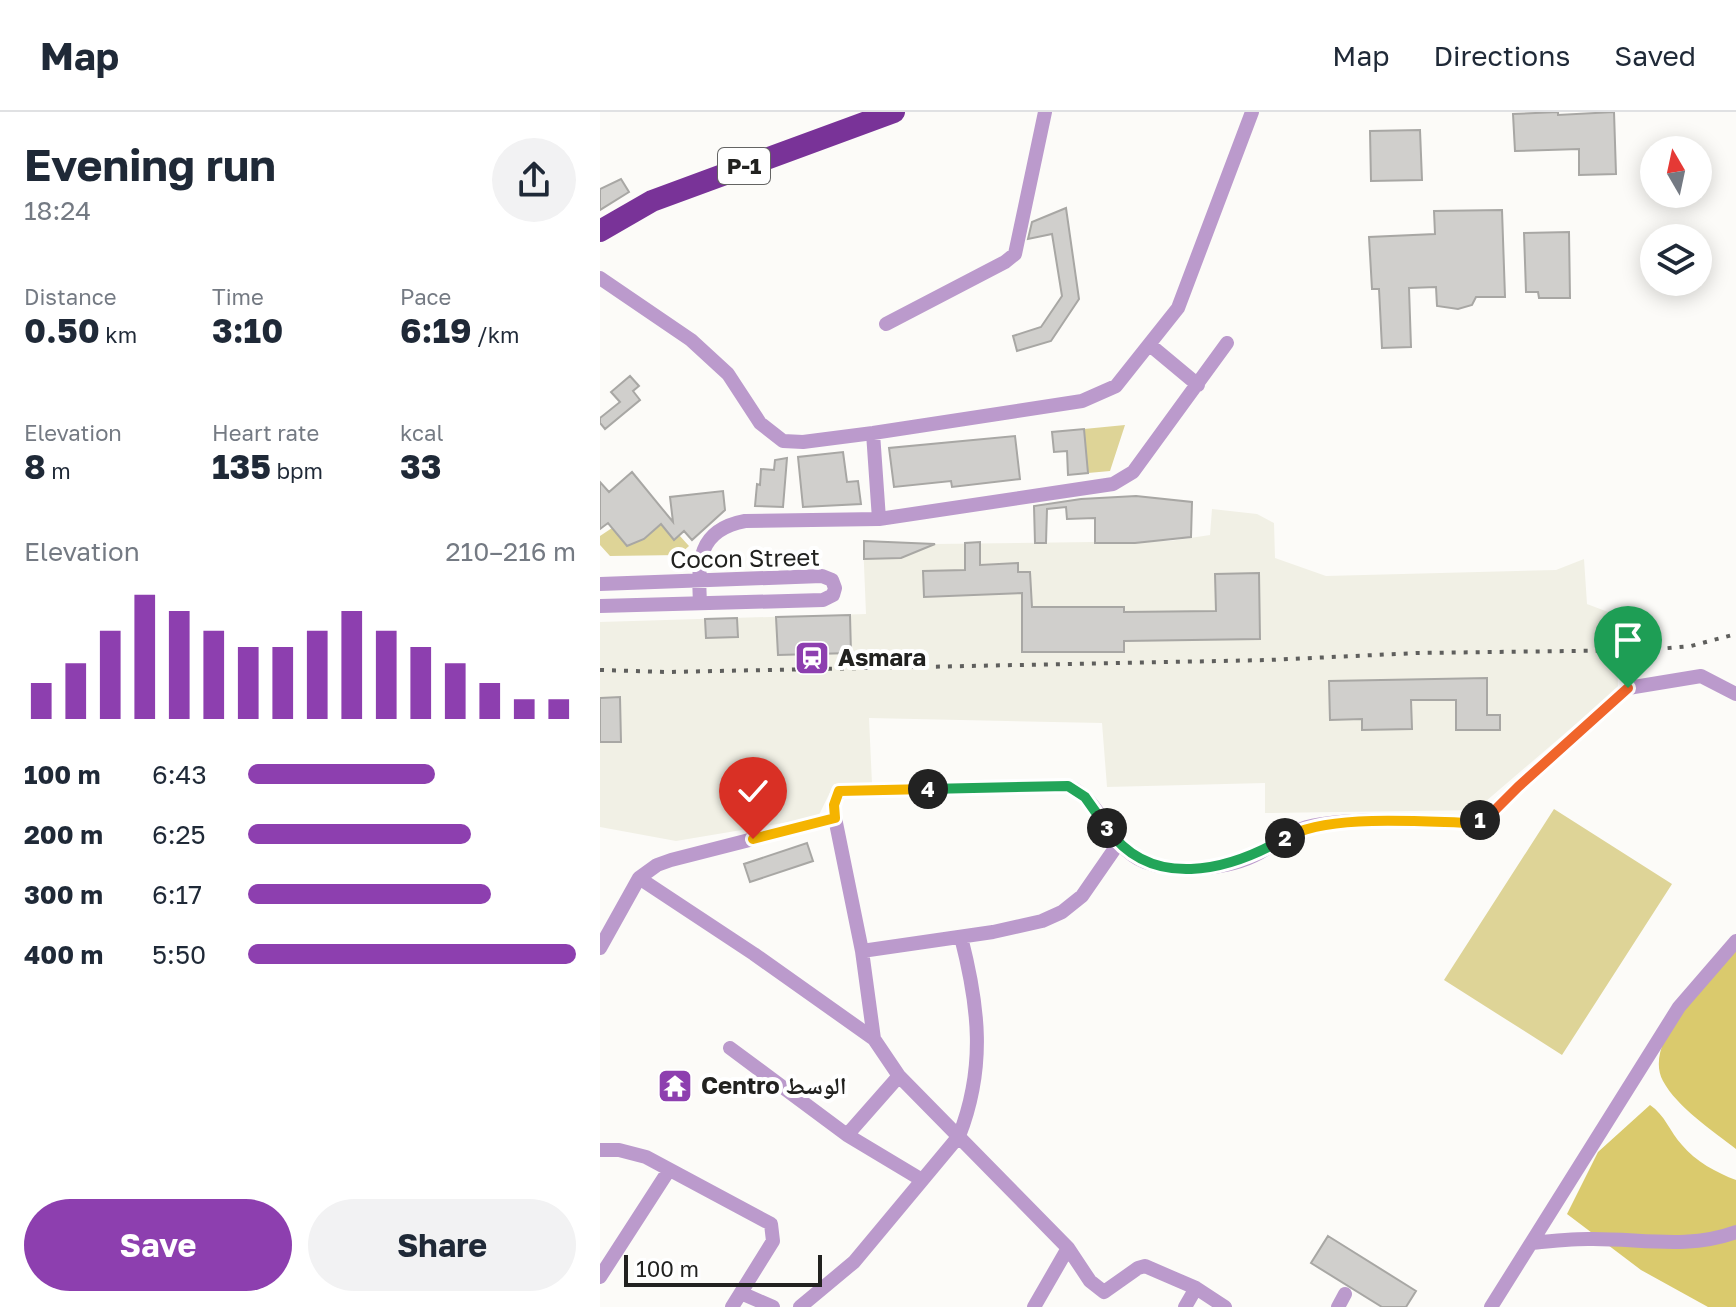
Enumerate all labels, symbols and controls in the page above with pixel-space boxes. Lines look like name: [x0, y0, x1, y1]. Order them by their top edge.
text: Map: [40, 33, 119, 78]
text: Map: [1332, 39, 1389, 72]
text: Directions: [1433, 39, 1570, 72]
text: Saved: [1614, 39, 1696, 72]
north arrow: [1640, 136, 1712, 208]
map controls: [1640, 136, 1712, 296]
text: Evening run: [24, 138, 276, 191]
button: share: [492, 138, 576, 222]
road number: P-1: [718, 148, 770, 184]
text: 18:24: [24, 195, 91, 226]
button: layers: [1640, 224, 1712, 296]
text: Distance: [24, 283, 116, 310]
text: Time: [212, 283, 264, 310]
text: Pace: [400, 283, 451, 310]
text: 0.50: [24, 310, 100, 350]
text: 3:10: [212, 310, 283, 350]
text: 6:19: [400, 310, 472, 350]
text: km: [100, 321, 137, 348]
text: /km: [472, 321, 520, 348]
text: Elevation: [24, 419, 122, 446]
text: Heart rate: [212, 419, 319, 446]
text: kcal: [400, 419, 443, 446]
text: 8: [24, 446, 46, 486]
text: 135: [212, 446, 271, 486]
text: 33: [400, 446, 441, 486]
text: m: [46, 457, 71, 484]
text: bpm: [271, 457, 323, 484]
text: Elevation: [24, 536, 140, 567]
text: 210–216 m: [445, 536, 576, 567]
street label: Cocon Street: [670, 542, 820, 573]
pin: [1594, 606, 1662, 688]
icon: arrive: [1606, 618, 1650, 662]
station icon: Asmara: [793, 639, 831, 677]
place label: Asmara: [838, 642, 926, 671]
pin: [719, 757, 787, 839]
text: 100 m: [24, 759, 100, 790]
text: 6:43: [152, 759, 207, 790]
icon: check: [731, 769, 775, 813]
pin: 4: [908, 769, 948, 809]
text: 4: [921, 775, 935, 802]
pin: 1: [1460, 800, 1500, 840]
text: 1: [1474, 806, 1486, 833]
pin: 3: [1087, 808, 1127, 848]
text: 3: [1100, 814, 1114, 841]
pin: 2: [1265, 818, 1305, 858]
text: 200 m: [24, 819, 103, 850]
text: 6:25: [152, 819, 206, 850]
text: 2: [1278, 824, 1292, 851]
text: 300 m: [24, 879, 103, 910]
text: 6:17: [152, 879, 202, 910]
text: 400 m: [24, 939, 103, 970]
text: 5:50: [152, 939, 206, 970]
temple icon: Centro الوسط: [656, 1067, 694, 1105]
place label: Centro الوسط: [701, 1070, 846, 1099]
button: Save: [24, 1199, 292, 1291]
button: Share: [308, 1199, 576, 1291]
scale bar: [624, 1251, 822, 1287]
text: 100 m: [636, 1255, 699, 1282]

